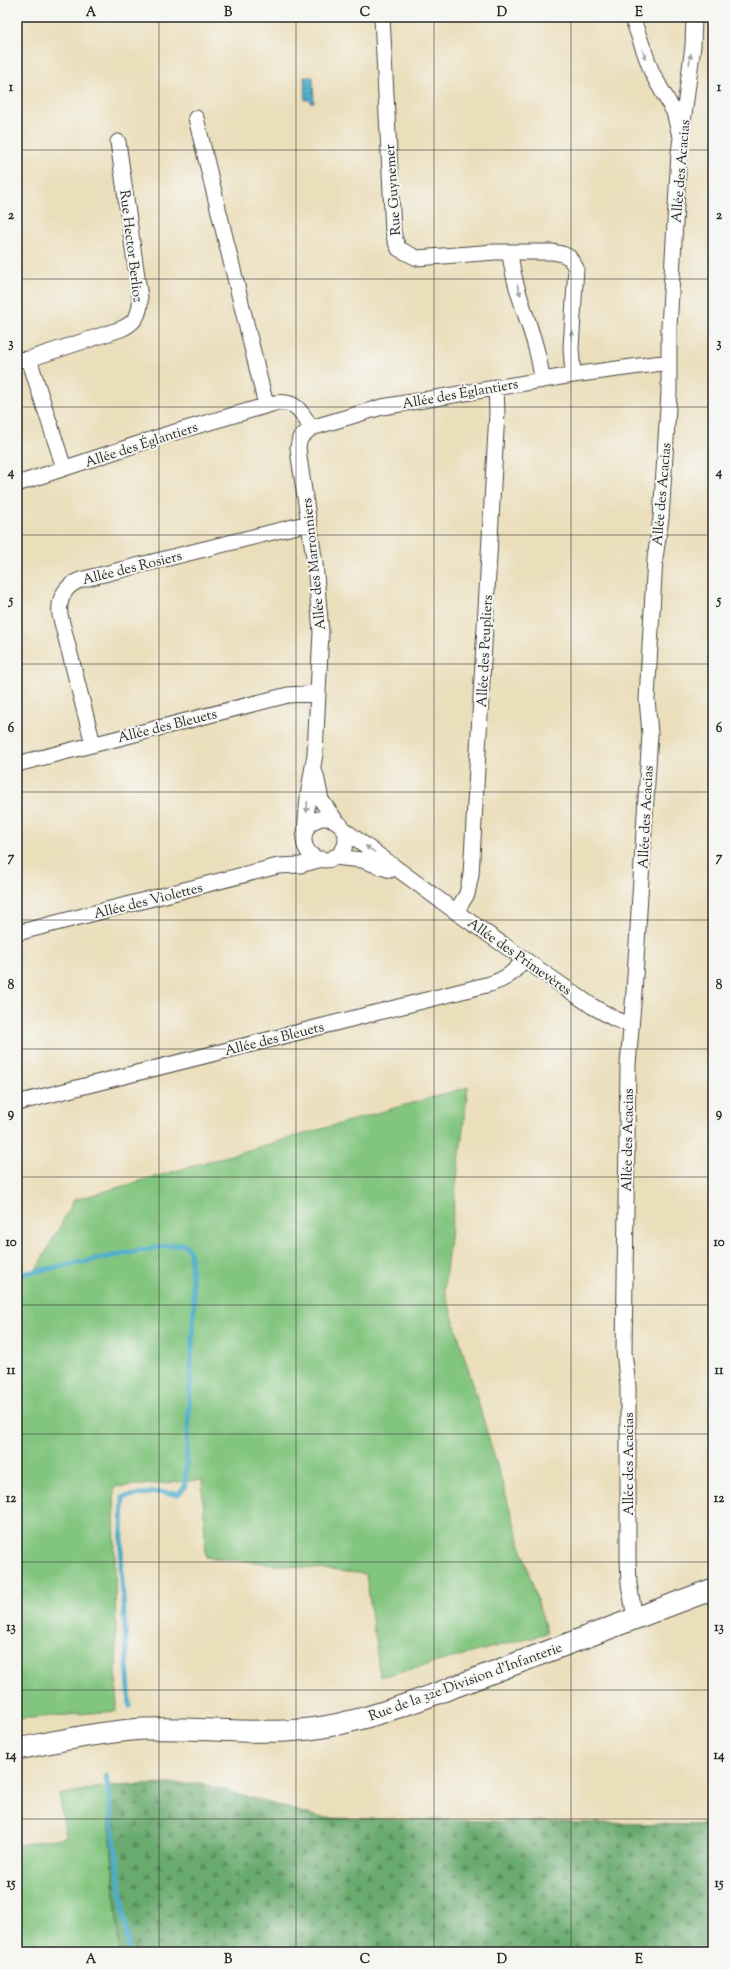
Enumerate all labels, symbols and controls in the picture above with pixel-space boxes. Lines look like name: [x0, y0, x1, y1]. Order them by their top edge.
text: A: [86, 4, 97, 22]
text: B: [224, 4, 233, 22]
text: C: [360, 4, 370, 22]
text: D: [497, 4, 507, 22]
text: E: [635, 4, 643, 22]
one-way arrow: [642, 48, 648, 60]
one-way arrow: [687, 53, 693, 65]
text: 1: [9, 79, 14, 97]
text: 1: [717, 79, 722, 97]
street label: Allée des Acacias: [668, 119, 696, 224]
street label: Rue Guynemer: [381, 143, 407, 236]
street label: Rue Hector Berlioz: [113, 189, 147, 304]
text: 2: [8, 207, 15, 225]
text: 2: [716, 207, 723, 225]
one-way arrow: [516, 284, 522, 296]
one-way arrow: [568, 330, 575, 342]
text: 3: [8, 335, 14, 353]
text: 3: [716, 335, 722, 353]
street label: Allée des Églantiers: [401, 375, 520, 415]
street label: Allée des Églantiers: [83, 418, 201, 474]
street label: Allée des Acacias: [649, 442, 677, 547]
text: 4: [7, 464, 15, 482]
text: 4: [715, 464, 723, 482]
street label: Allée des Marronniers: [298, 497, 332, 631]
street label: Allée des Rosiers: [81, 547, 184, 591]
text: 5: [8, 592, 14, 610]
text: 5: [716, 592, 722, 610]
street label: Allée des Peupliers: [473, 594, 499, 708]
street label: Allée des Bleuets: [116, 705, 219, 749]
text: 6: [8, 720, 15, 738]
text: 6: [716, 720, 723, 738]
street label: Allée des Acacias: [634, 765, 660, 869]
one-way arrow: [304, 801, 311, 813]
one-way arrow: [365, 845, 376, 853]
text: 7: [8, 849, 15, 867]
text: 7: [716, 849, 723, 867]
street label: Allée des Violettes: [92, 879, 205, 925]
street label: Allée des Primevères: [463, 914, 575, 1001]
text: 8: [8, 977, 15, 995]
text: 8: [716, 977, 723, 995]
street label: Allée des Bleuets: [223, 1018, 326, 1062]
street label: Allée des Acacias: [618, 1088, 640, 1192]
text: 9: [8, 1105, 15, 1123]
text: 9: [716, 1105, 723, 1123]
text: 10: [5, 1234, 17, 1252]
text: 10: [713, 1234, 725, 1252]
text: 11: [7, 1362, 16, 1380]
text: 11: [715, 1362, 724, 1380]
street label: Allée des Acacias: [620, 1412, 640, 1516]
text: 12: [6, 1490, 17, 1508]
text: 12: [714, 1490, 725, 1508]
text: 13: [6, 1619, 16, 1637]
text: 13: [714, 1619, 724, 1637]
street label: Rue de la 32e Division d'Infanterie: [366, 1638, 565, 1727]
text: 14: [6, 1747, 17, 1765]
text: 14: [714, 1747, 725, 1765]
text: 15: [7, 1875, 16, 1893]
text: 15: [715, 1875, 724, 1893]
text: A: [86, 1951, 97, 1969]
text: B: [224, 1951, 233, 1969]
text: C: [360, 1951, 370, 1969]
text: D: [497, 1951, 507, 1969]
text: E: [635, 1951, 643, 1969]

